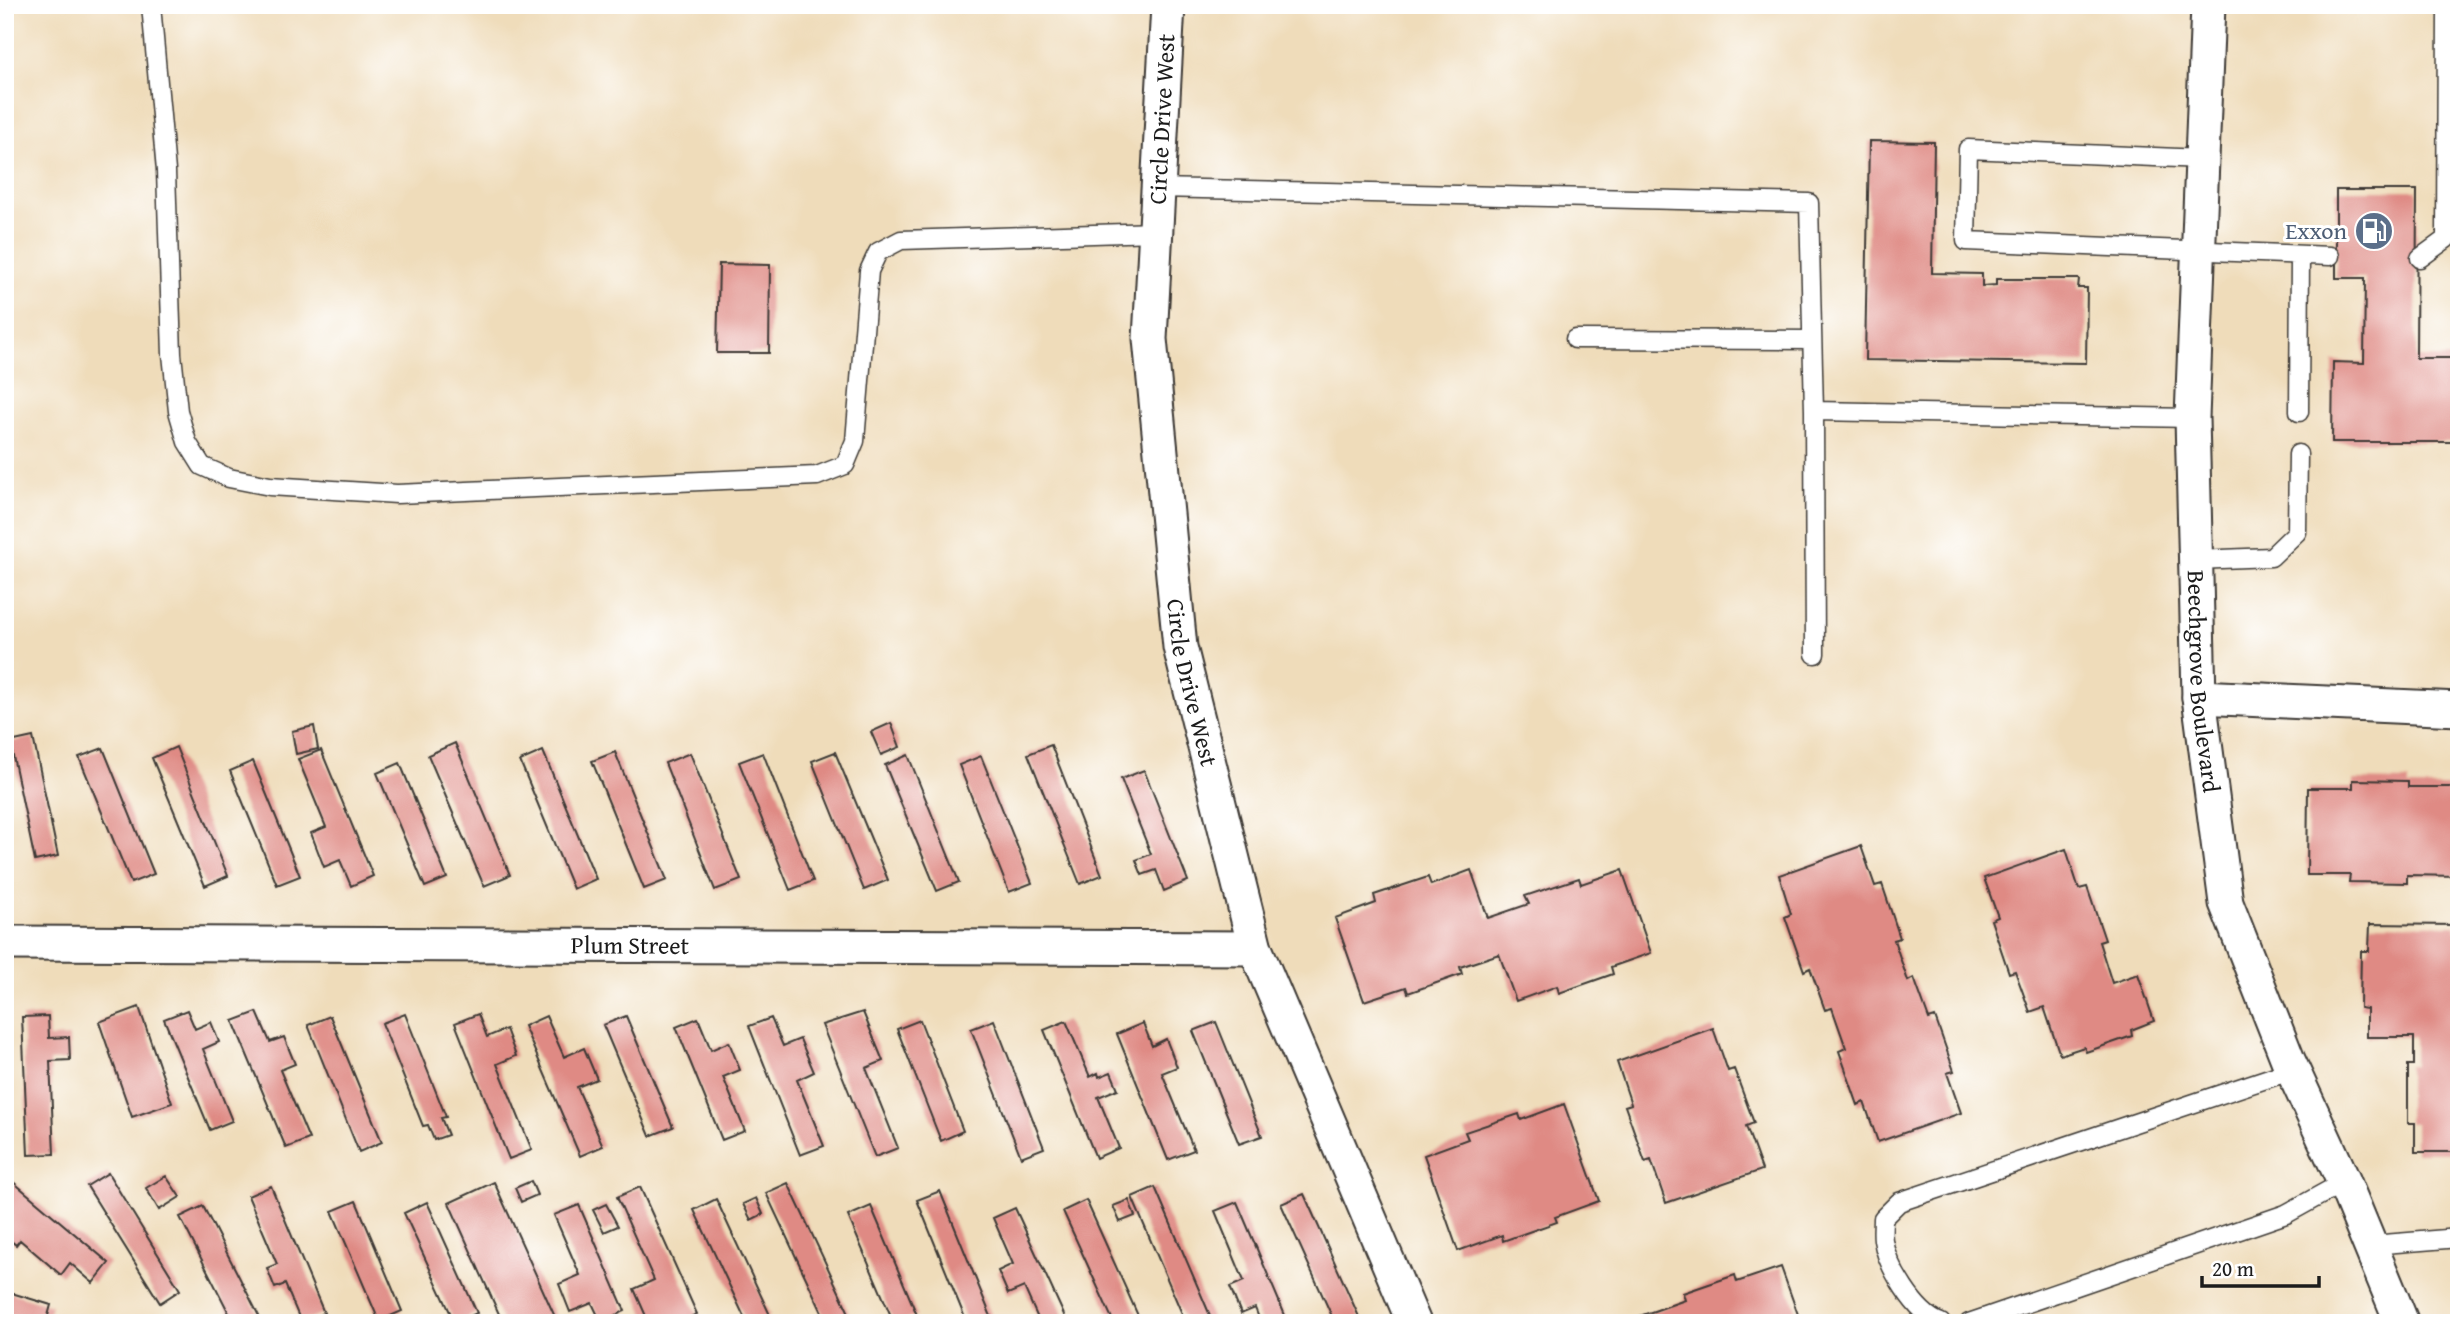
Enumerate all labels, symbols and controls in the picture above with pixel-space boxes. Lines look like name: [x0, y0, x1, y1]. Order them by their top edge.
street label: Circle Drive West: [1140, 32, 1183, 205]
fuel station icon: Exxon: [2353, 210, 2395, 252]
place label: Exxon: [2285, 213, 2348, 248]
street label: Beechgrove Boulevard: [2179, 570, 2229, 795]
street label: Circle Drive West: [1158, 597, 1227, 770]
street label: Plum Street: [571, 927, 690, 963]
scale bar: [2202, 1244, 2319, 1288]
text: 20 m: [2212, 1253, 2254, 1284]

